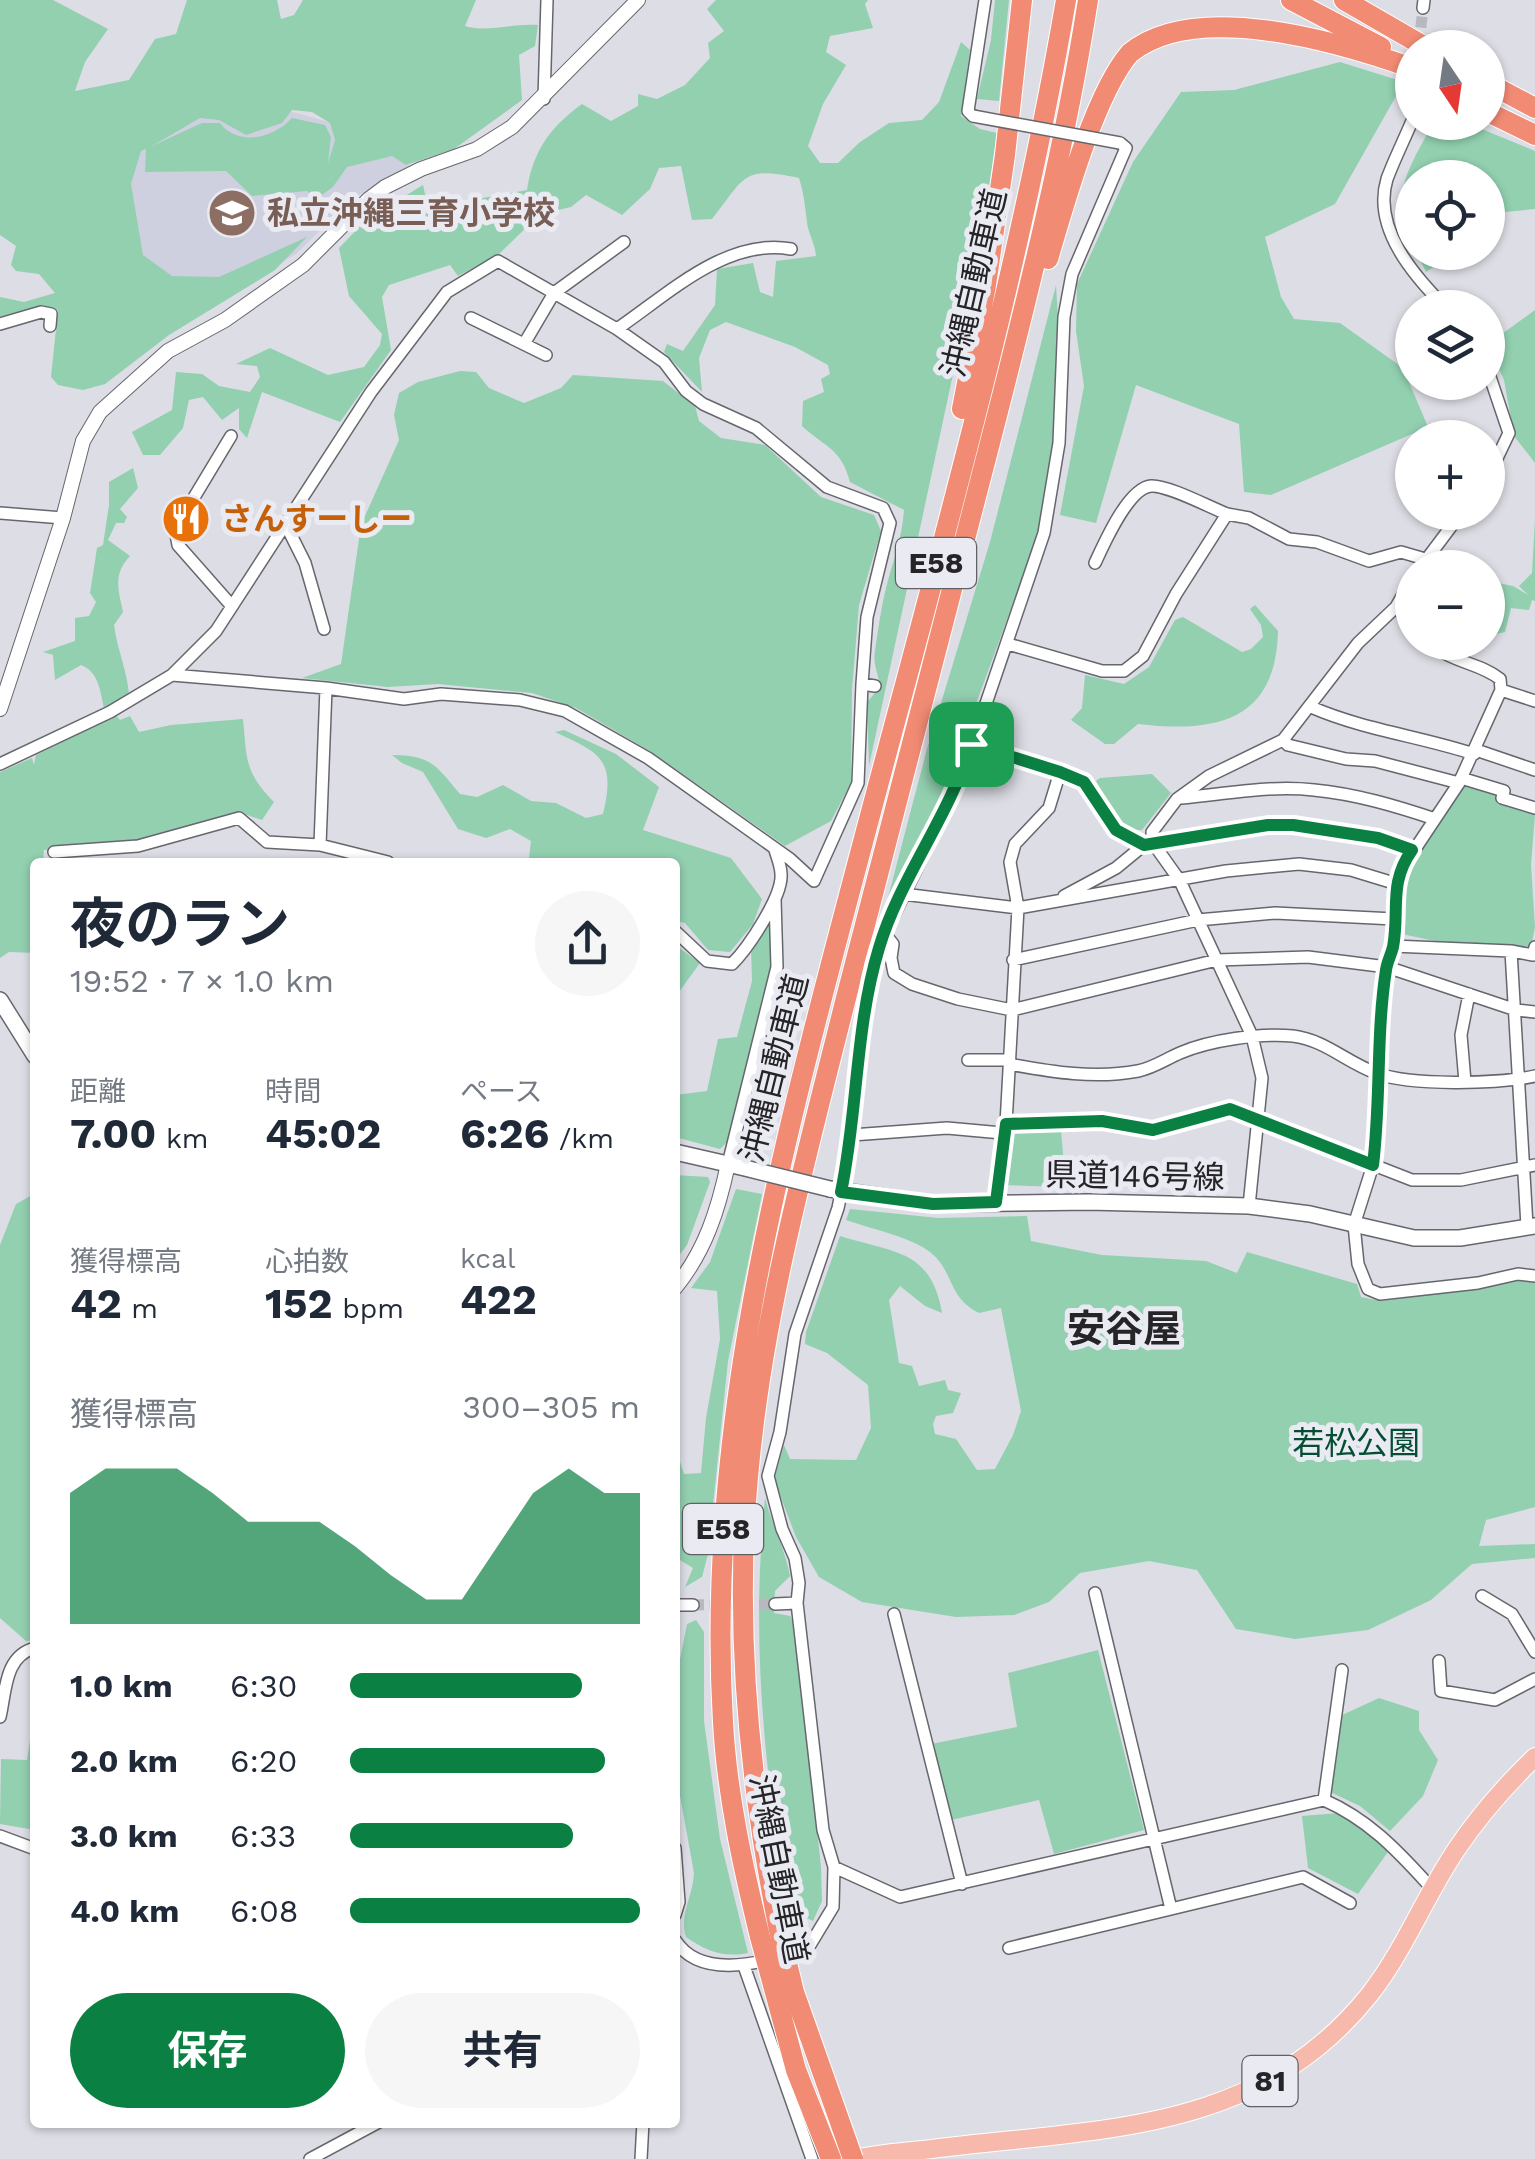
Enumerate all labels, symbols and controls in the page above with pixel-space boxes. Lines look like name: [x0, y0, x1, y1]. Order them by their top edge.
north arrow: [1395, 30, 1505, 140]
map controls: [1395, 30, 1505, 660]
button: locate: [1395, 160, 1505, 270]
street label: 沖縄自動車道: [934, 185, 1014, 381]
school or university icon: 私立沖縄三育小学校: [206, 187, 258, 239]
place label: 私立沖縄三育小学校: [267, 194, 555, 232]
button: layers: [1395, 290, 1505, 400]
button: +: [1395, 420, 1505, 530]
restaurant icon: さんすーしー: [160, 493, 212, 545]
place label: さんすーしー: [221, 500, 412, 538]
road number: E58: [896, 538, 976, 588]
button: −: [1395, 550, 1505, 660]
pin: [929, 702, 1014, 787]
icon: arrive: [944, 717, 999, 772]
button: share: [535, 891, 640, 996]
text: 夜のラン: [70, 892, 290, 956]
text: 19:52 · 7 × 1.0 km: [70, 962, 334, 1000]
street label: 沖縄自動車道: [732, 970, 816, 1166]
text: 距離: [70, 1075, 126, 1108]
text: 時間: [265, 1075, 321, 1108]
text: ペース: [460, 1075, 543, 1108]
text: 7.00: [70, 1109, 156, 1158]
text: 45:02: [265, 1109, 381, 1158]
text: 6:26: [460, 1109, 549, 1158]
text: km: [156, 1122, 209, 1155]
text: /km: [549, 1122, 614, 1155]
street label: 県道146号線: [1045, 1155, 1225, 1197]
text: kcal: [460, 1242, 515, 1275]
text: 獲得標高: [70, 1245, 182, 1278]
text: 心拍数: [265, 1245, 349, 1278]
text: 422: [460, 1275, 537, 1324]
text: 42: [70, 1279, 122, 1328]
text: 152: [265, 1279, 333, 1328]
text: m: [122, 1292, 158, 1325]
text: bpm: [333, 1292, 404, 1325]
district label: 安谷屋: [1067, 1307, 1181, 1351]
text: 300–305 m: [462, 1388, 640, 1426]
text: 獲得標高: [70, 1395, 198, 1433]
park label: 若松公園: [1292, 1424, 1420, 1462]
road number: E58: [683, 1504, 763, 1554]
text: 1.0 km: [70, 1667, 173, 1705]
text: 6:30: [230, 1667, 298, 1705]
text: 2.0 km: [70, 1742, 178, 1780]
text: 6:20: [230, 1742, 298, 1780]
street label: 沖縄自動車道: [742, 1771, 816, 1967]
text: 3.0 km: [70, 1817, 178, 1855]
text: 6:33: [230, 1817, 296, 1855]
text: 4.0 km: [70, 1892, 179, 1930]
text: 6:08: [230, 1892, 299, 1930]
button: 保存: [70, 1993, 345, 2108]
button: 共有: [365, 1993, 640, 2108]
road number: 81: [1242, 2056, 1298, 2106]

